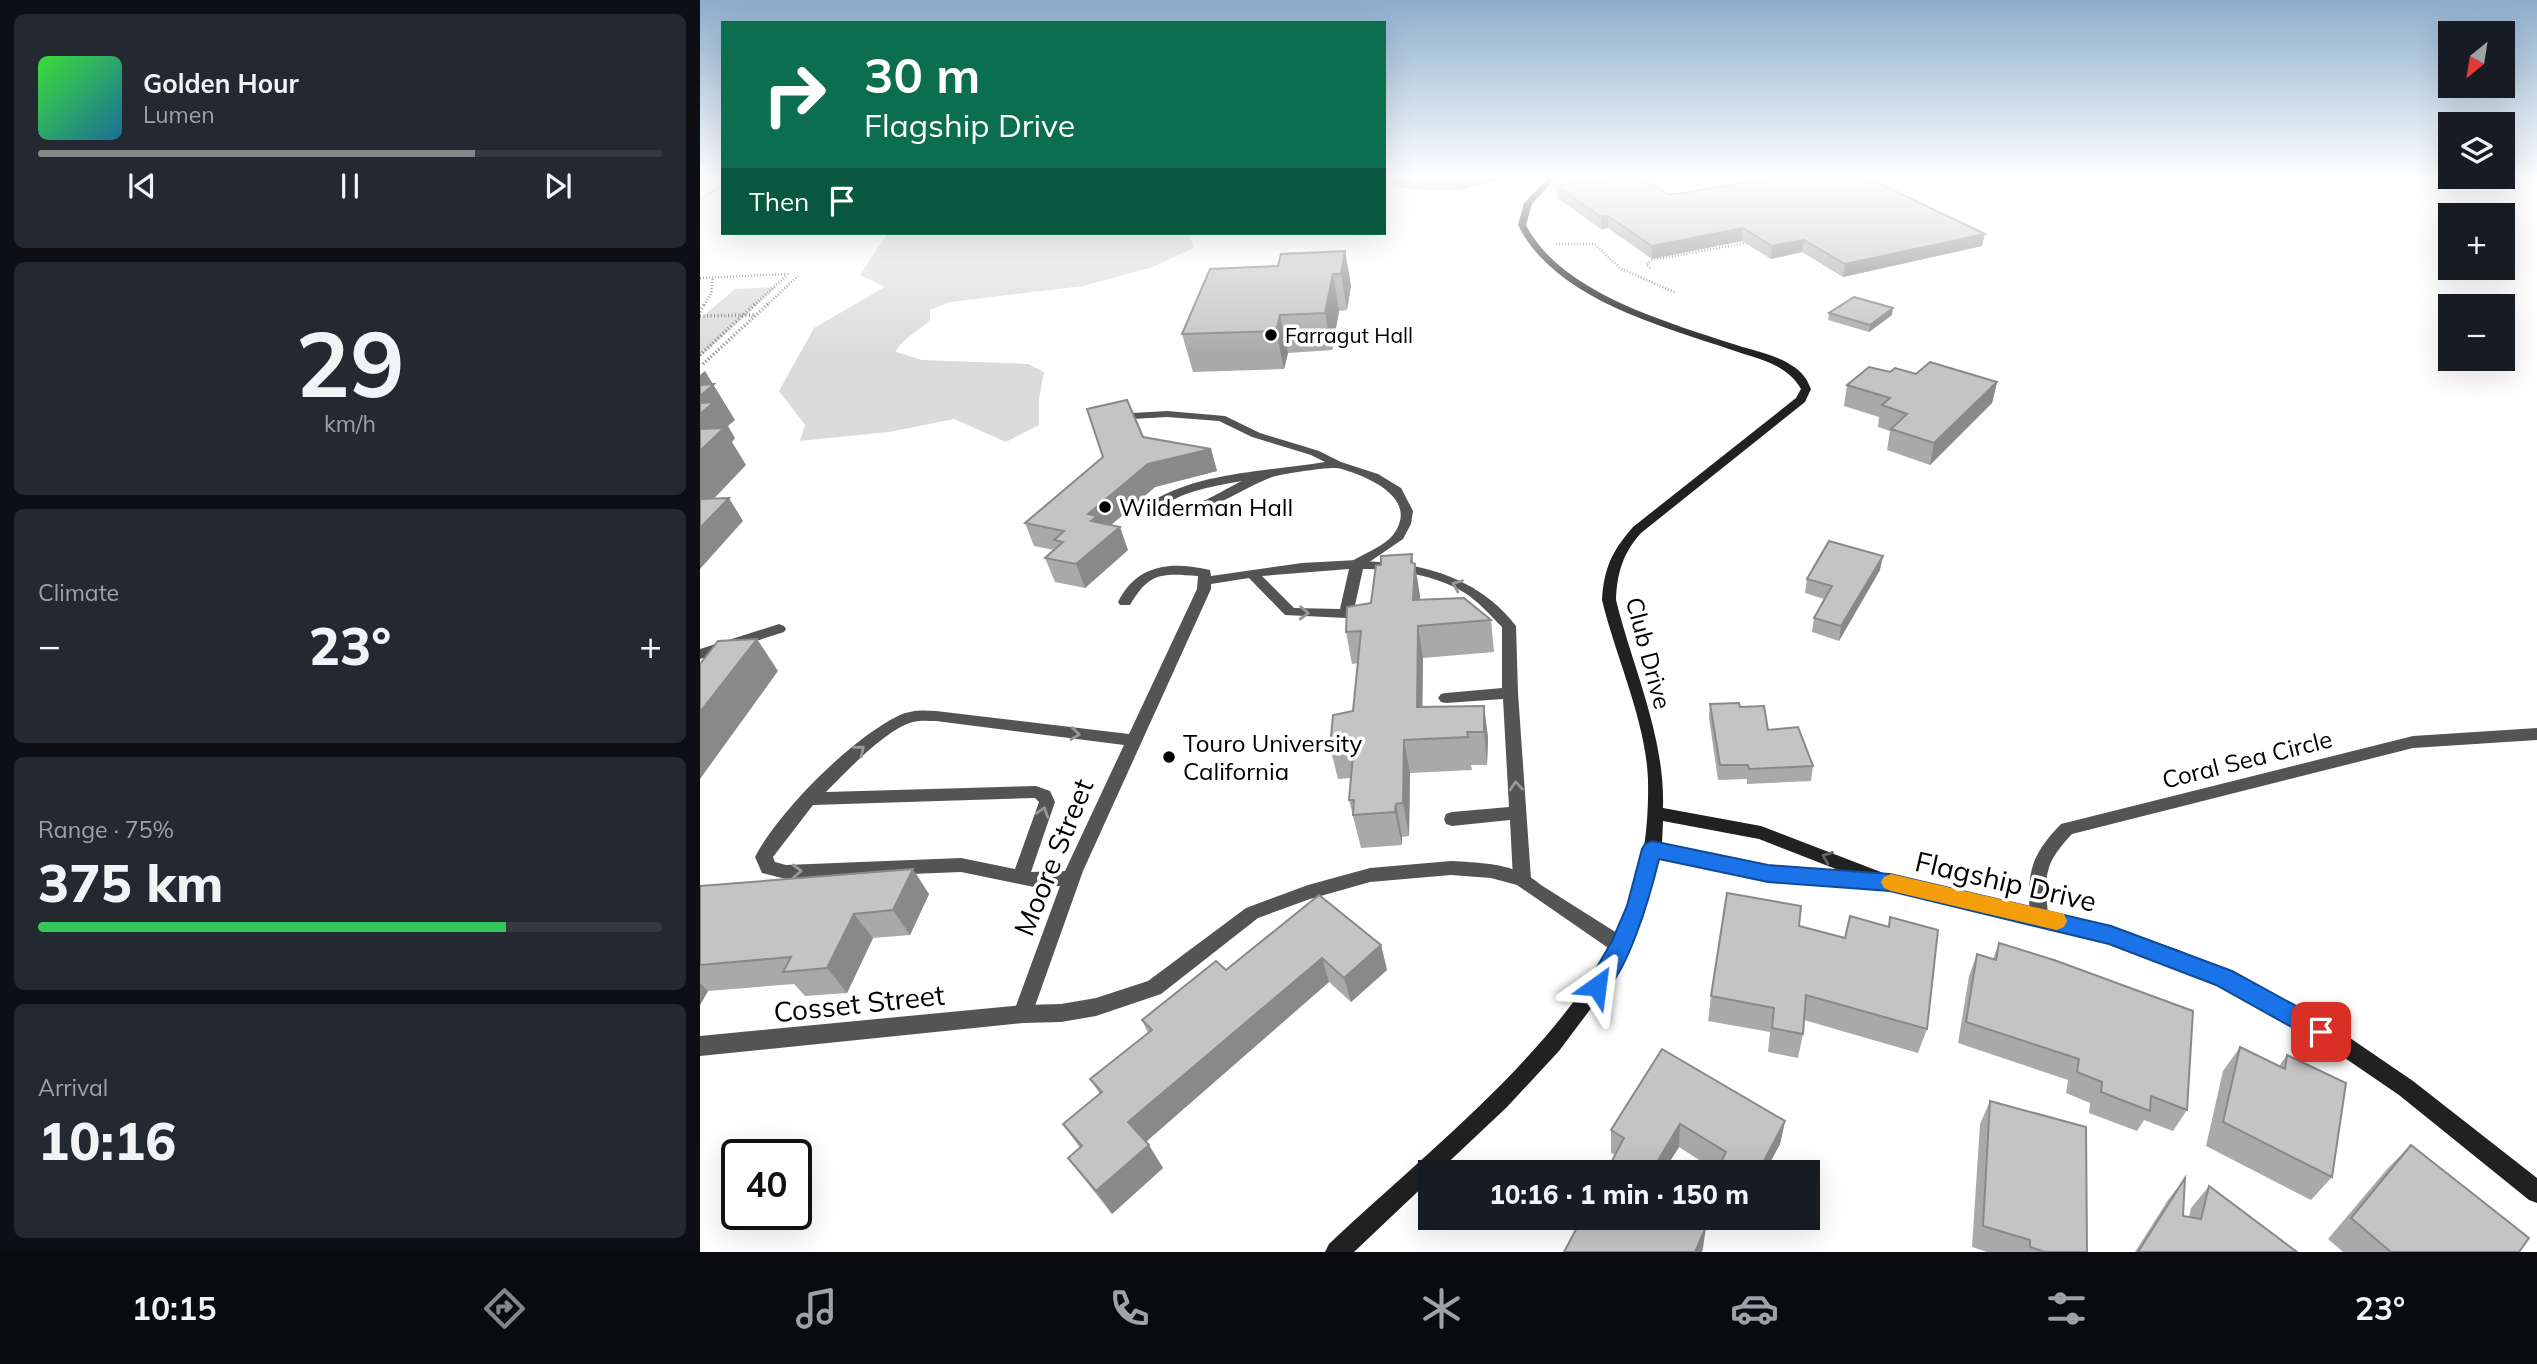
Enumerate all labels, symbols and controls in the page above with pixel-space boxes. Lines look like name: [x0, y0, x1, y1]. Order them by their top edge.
north arrow: [2438, 21, 2515, 98]
map controls: [2438, 21, 2515, 371]
text: 30 m: [864, 44, 980, 105]
icon: right: [749, 49, 840, 140]
text: Golden Hour: [143, 67, 299, 100]
text: Lumen: [143, 100, 215, 129]
text: Flagship Drive: [864, 105, 1075, 145]
button: layers: [2438, 112, 2515, 189]
icon: previous: [123, 167, 161, 205]
icon: pause: [331, 167, 369, 205]
icon: next: [539, 167, 577, 205]
icon: arrive: [823, 182, 861, 220]
text: Then: [749, 185, 809, 218]
button: +: [2438, 203, 2515, 280]
button: −: [2438, 294, 2515, 371]
text: 29: [295, 306, 405, 420]
place label: Farragut Hall: [1285, 322, 1413, 348]
marker: Farragut Hall: [1263, 327, 1279, 343]
text: km/h: [324, 409, 376, 438]
place label: Wilderman Hall: [1119, 492, 1293, 522]
marker: Wilderman Hall: [1097, 499, 1113, 515]
text: Climate: [38, 578, 119, 607]
one-way arrow: [1452, 579, 1464, 593]
street label: Club Drive: [1620, 594, 1678, 712]
one-way arrow: [1299, 605, 1310, 620]
text: 23°: [309, 613, 391, 678]
text: −: [38, 621, 61, 669]
text: +: [639, 621, 662, 669]
street label: Coral Sea Circle: [2159, 723, 2335, 795]
one-way arrow: [1070, 726, 1081, 741]
place label: Touro University California: [1183, 728, 1362, 786]
one-way arrow: [852, 746, 864, 759]
marker: Touro University California: [1161, 749, 1177, 765]
street label: Moore Street: [1006, 773, 1100, 940]
one-way arrow: [1509, 781, 1524, 792]
one-way arrow: [1034, 806, 1049, 818]
text: Range · 75%: [38, 815, 174, 844]
street label: Flagship Drive: [1912, 843, 2100, 919]
text: 375 km: [38, 850, 223, 915]
one-way arrow: [1822, 851, 1834, 865]
one-way arrow: [792, 864, 803, 879]
position arrow: [1560, 949, 1634, 1023]
street label: Cosset Street: [772, 977, 946, 1029]
pin: [2291, 1002, 2351, 1062]
icon: arrive: [2302, 1013, 2340, 1051]
text: Arrival: [38, 1073, 108, 1102]
text: 10:16: [38, 1108, 176, 1173]
speed limit sign: 40: [721, 1139, 812, 1230]
text: 10:16 · 1 min · 150 m: [1489, 1178, 1749, 1211]
icon: directions: [480, 1284, 529, 1333]
icon: music: [792, 1284, 841, 1333]
icon: phone: [1105, 1284, 1154, 1333]
icon: climate: [1417, 1284, 1466, 1333]
icon: car: [1730, 1284, 1779, 1333]
icon: filters: [2042, 1284, 2091, 1333]
text: 10:15: [132, 1288, 216, 1328]
text: 23°: [2355, 1288, 2405, 1328]

